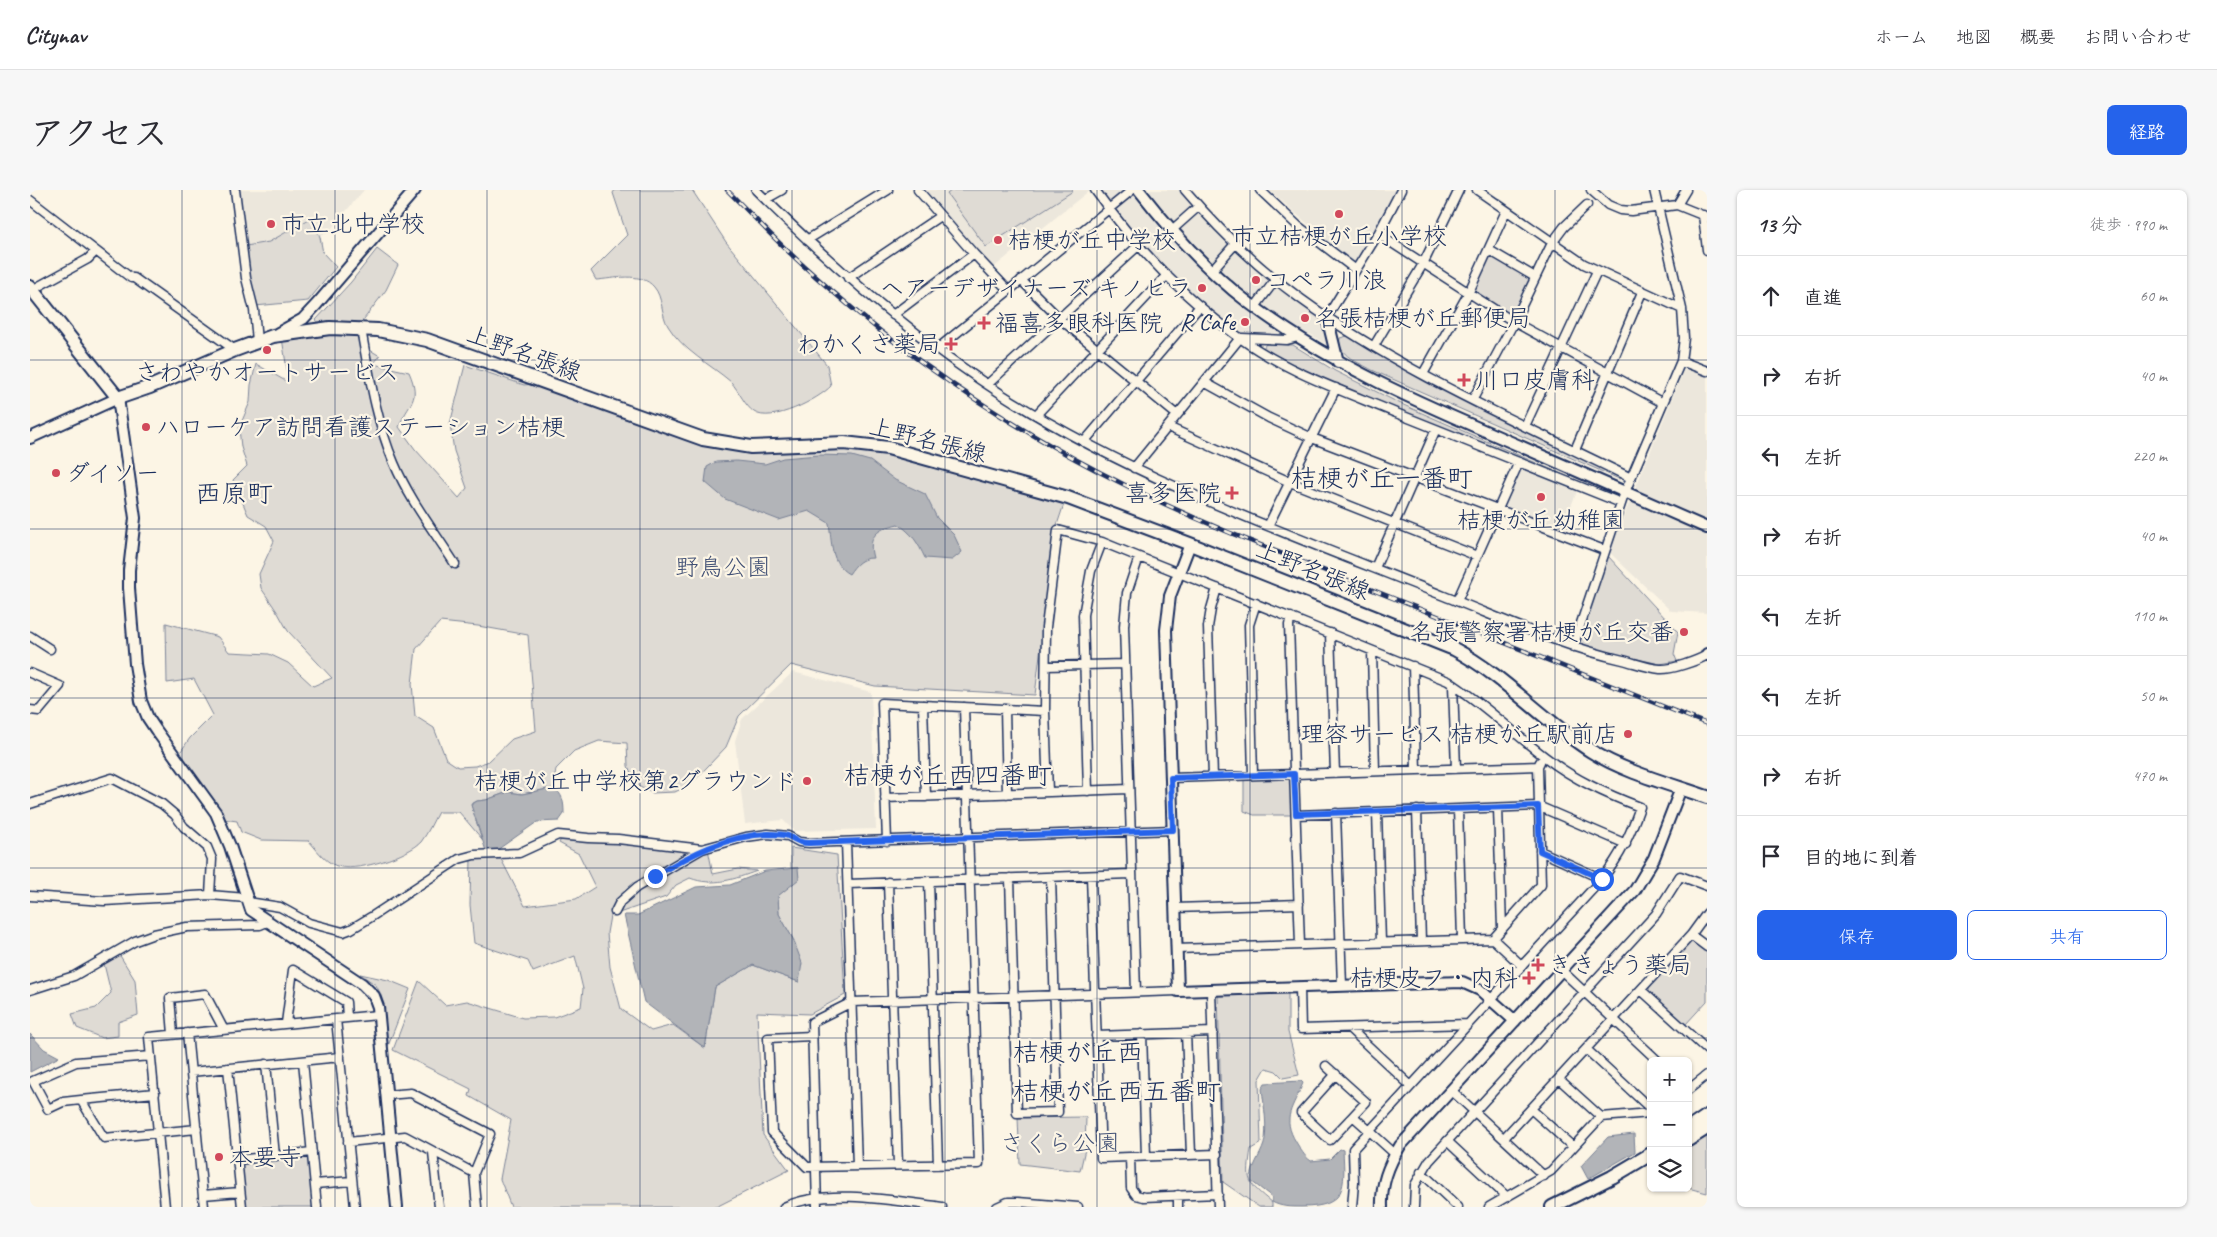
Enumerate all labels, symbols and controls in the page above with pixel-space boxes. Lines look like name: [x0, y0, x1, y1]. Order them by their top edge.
text: Citynav: [25, 20, 86, 50]
text: ホーム: [1875, 26, 1928, 48]
text: 地図: [1956, 26, 1992, 48]
text: 概要: [2020, 26, 2056, 48]
text: お問い合わせ: [2084, 26, 2192, 48]
button: 経路: [2107, 105, 2187, 155]
text: アクセス: [30, 111, 168, 156]
marker: 市立桔梗が丘小学校: [1333, 208, 1345, 220]
place label: 市立北中学校: [281, 209, 425, 239]
text: 13 分: [1757, 212, 1802, 238]
text: 徒歩 · 990 m: [2090, 215, 2167, 235]
marker: 市立北中学校: [265, 218, 277, 230]
place label: 市立桔梗が丘小学校: [1231, 221, 1447, 251]
place label: 桔梗が丘中学校: [1008, 225, 1176, 255]
marker: 桔梗が丘中学校: [992, 234, 1004, 246]
place label: コペラ川浪: [1266, 265, 1386, 295]
place label: ヘアーデザイナーズ キノヒラ: [880, 273, 1192, 303]
marker: コペラ川浪: [1250, 274, 1262, 286]
marker: ヘアーデザイナーズ キノヒラ: [1196, 282, 1208, 294]
icon: ahead: [1757, 282, 1785, 310]
text: 直進: [1804, 286, 1842, 310]
text: 60 m: [2140, 286, 2167, 306]
place label: 名張桔梗が丘郵便局: [1315, 303, 1531, 333]
place label: R Cafe: [1179, 307, 1237, 337]
place label: 福喜多眼科医院: [995, 308, 1163, 338]
marker: 名張桔梗が丘郵便局: [1299, 312, 1311, 324]
marker: 福喜多眼科医院: [977, 316, 991, 330]
marker: R Cafe: [1239, 316, 1251, 328]
street label: 上野名張線: [462, 318, 586, 388]
place label: わかくさ薬局: [797, 329, 941, 359]
marker: わかくさ薬局: [945, 338, 957, 350]
marker: さわやかオートサービス: [261, 344, 273, 356]
place label: さわやかオートサービス: [135, 357, 399, 387]
icon: right: [1757, 362, 1785, 390]
place label: 川口皮膚科: [1475, 365, 1595, 395]
text: 右折: [1804, 366, 1842, 390]
text: 40 m: [2140, 366, 2167, 386]
marker: 川口皮膚科: [1457, 373, 1471, 387]
street label: 上野名張線: [866, 411, 990, 469]
place label: ハローケア訪問看護ステーション桔梗: [156, 412, 565, 442]
marker: ハローケア訪問看護ステーション桔梗: [140, 421, 152, 433]
icon: left: [1757, 442, 1785, 470]
text: 左折: [1804, 446, 1842, 470]
text: 220 m: [2133, 446, 2167, 466]
place label: ダイソー: [66, 458, 160, 488]
district label: 桔梗が丘一番町: [1291, 462, 1473, 495]
marker: ダイソー: [50, 467, 62, 479]
district label: 西原町: [195, 477, 273, 510]
place label: 喜多医院: [1125, 478, 1221, 508]
marker: 喜多医院: [1225, 486, 1239, 500]
marker: 桔梗が丘幼稚園: [1535, 491, 1547, 503]
place label: 桔梗が丘幼稚園: [1457, 505, 1625, 535]
icon: right: [1757, 522, 1785, 550]
text: 右折: [1804, 526, 1842, 550]
text: 40 m: [2140, 526, 2167, 546]
street label: 上野名張線: [1252, 534, 1374, 606]
park label: 野鳥公園: [675, 552, 771, 582]
icon: left: [1757, 602, 1785, 630]
text: 左折: [1804, 606, 1842, 630]
text: 110 m: [2133, 606, 2167, 626]
place label: 名張警察署桔梗が丘交番: [1410, 617, 1674, 647]
marker: 名張警察署桔梗が丘交番: [1678, 626, 1690, 638]
icon: left: [1757, 682, 1785, 710]
text: 左折: [1804, 686, 1842, 710]
text: 50 m: [2140, 686, 2167, 706]
place label: 理容サービス 桔梗が丘駅前店: [1300, 719, 1618, 749]
marker: 理容サービス 桔梗が丘駅前店: [1622, 728, 1634, 740]
district label: 桔梗が丘西四番町: [844, 759, 1052, 792]
icon: right: [1757, 762, 1785, 790]
place label: 桔梗が丘中学校第2グラウンド: [474, 766, 797, 796]
text: 右折: [1804, 766, 1842, 790]
text: 470 m: [2133, 766, 2167, 786]
marker: 桔梗が丘中学校第2グラウンド: [801, 775, 813, 787]
icon: arrive: [1757, 842, 1785, 870]
text: 目的地に到着: [1804, 846, 1918, 870]
route end: [644, 865, 667, 888]
route start: [1591, 868, 1614, 891]
button: 保存: [1757, 910, 1957, 960]
button: 共有: [1967, 910, 2167, 960]
place label: ききょう薬局: [1548, 950, 1692, 980]
marker: ききょう薬局: [1532, 959, 1544, 971]
place label: 桔梗皮フ・内科: [1350, 963, 1518, 993]
marker: 桔梗皮フ・内科: [1522, 971, 1536, 985]
district label: 桔梗が丘西: [1013, 1036, 1143, 1069]
map controls: [1647, 1057, 1692, 1192]
button: +: [1647, 1057, 1692, 1102]
district label: 桔梗が丘西五番町: [1013, 1075, 1221, 1108]
button: −: [1647, 1102, 1692, 1147]
park label: さくら公園: [1000, 1128, 1120, 1158]
place label: 本要寺: [229, 1142, 301, 1172]
button: layers: [1647, 1147, 1692, 1192]
marker: 本要寺: [213, 1151, 225, 1163]

